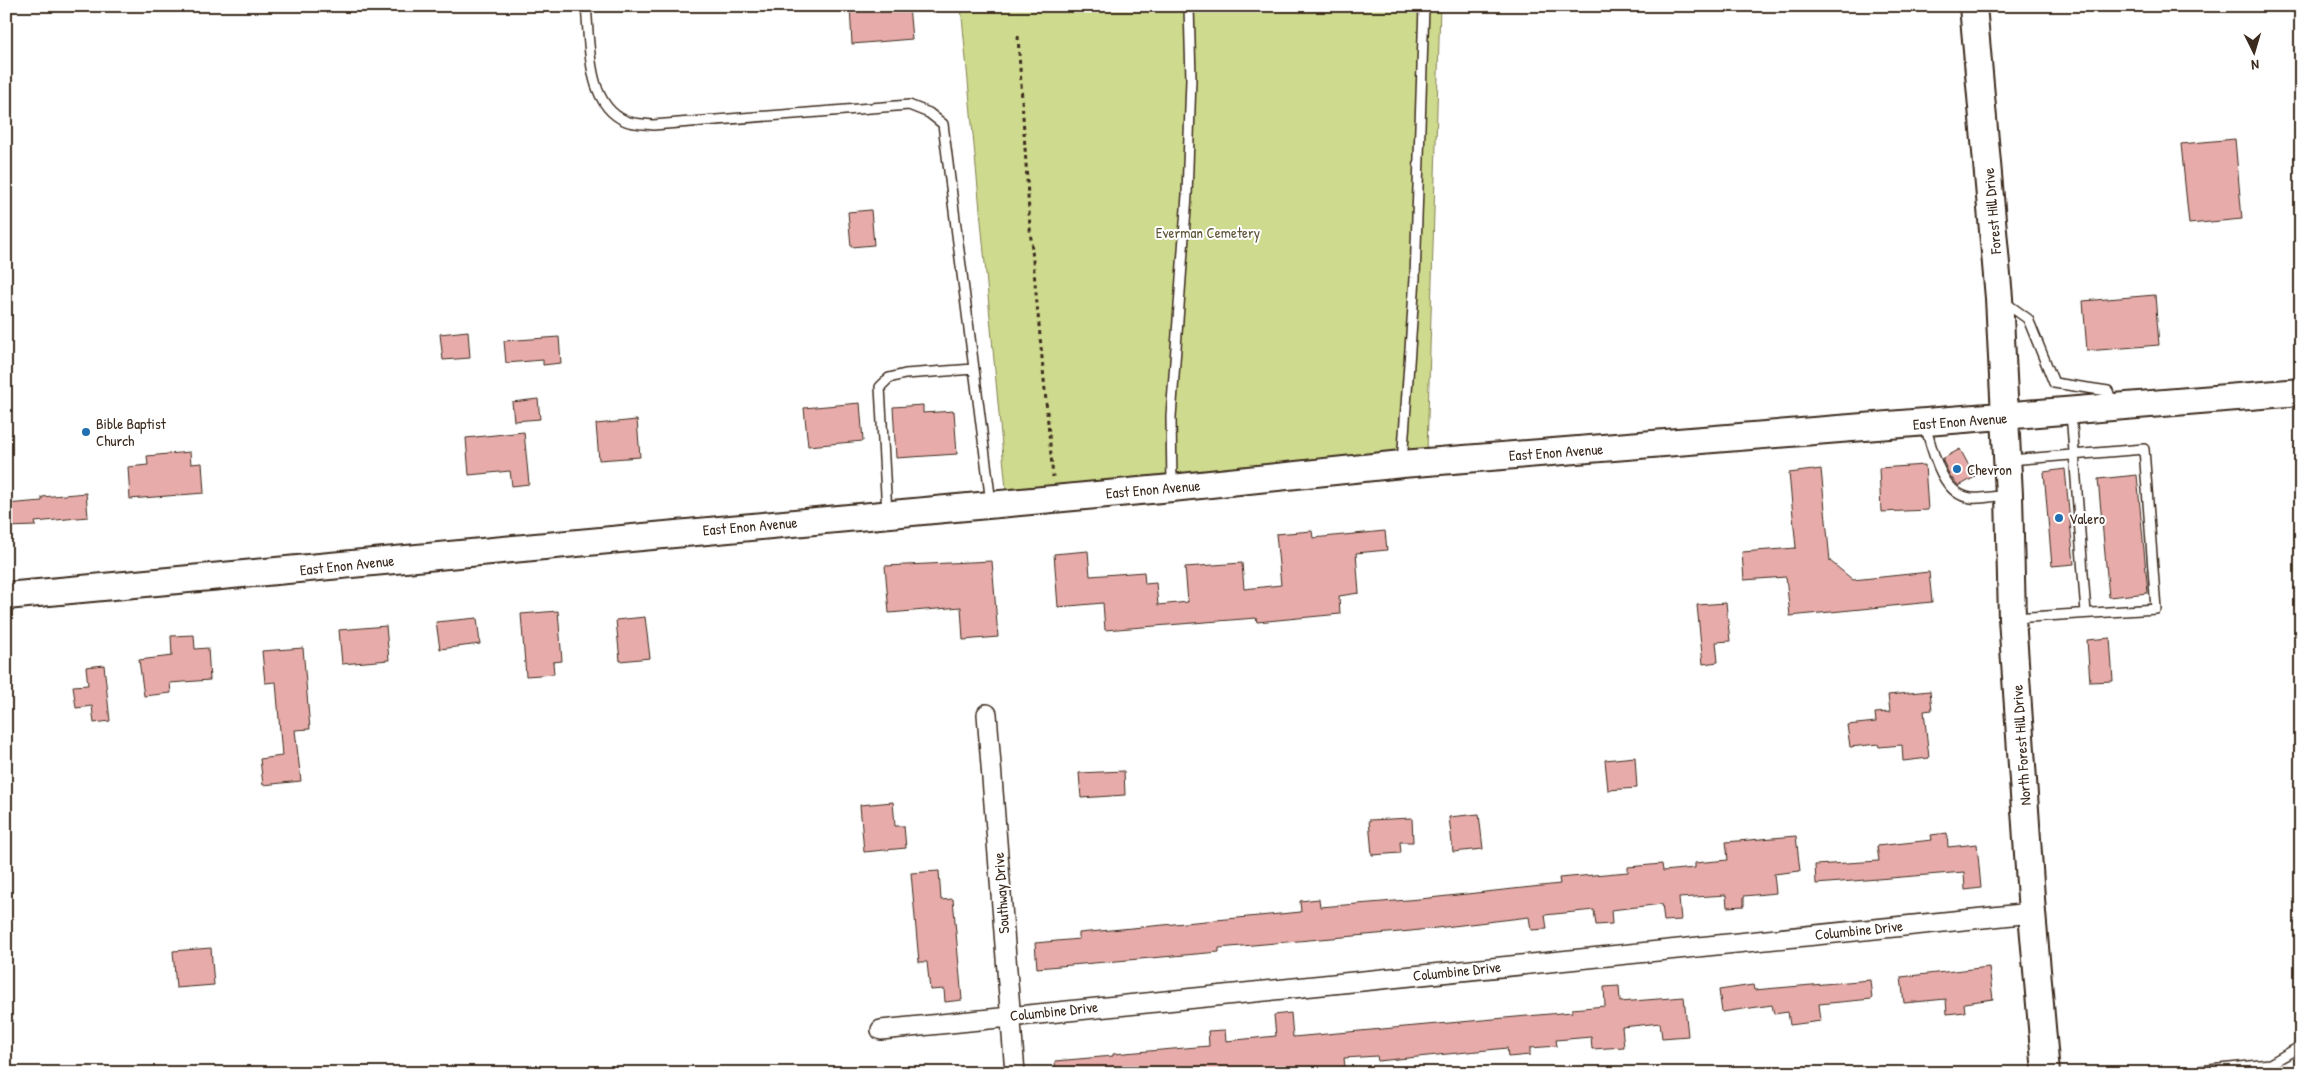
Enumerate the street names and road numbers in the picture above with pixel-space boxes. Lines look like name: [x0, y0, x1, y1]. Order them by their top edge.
street label: Forest Hill Drive: [1978, 167, 2006, 256]
street label: East Enon Avenue: [1912, 407, 2008, 435]
street label: East Enon Avenue: [1508, 438, 1604, 466]
street label: East Enon Avenue: [1105, 474, 1201, 504]
street label: East Enon Avenue: [702, 511, 798, 541]
street label: East Enon Avenue: [299, 550, 395, 580]
street label: North Forest Hill Drive: [2006, 684, 2036, 806]
street label: Southway Drive: [988, 852, 1014, 934]
street label: Columbine Drive: [1814, 915, 1904, 945]
street label: Columbine Drive: [1412, 956, 1502, 986]
street label: Columbine Drive: [1009, 996, 1099, 1026]

